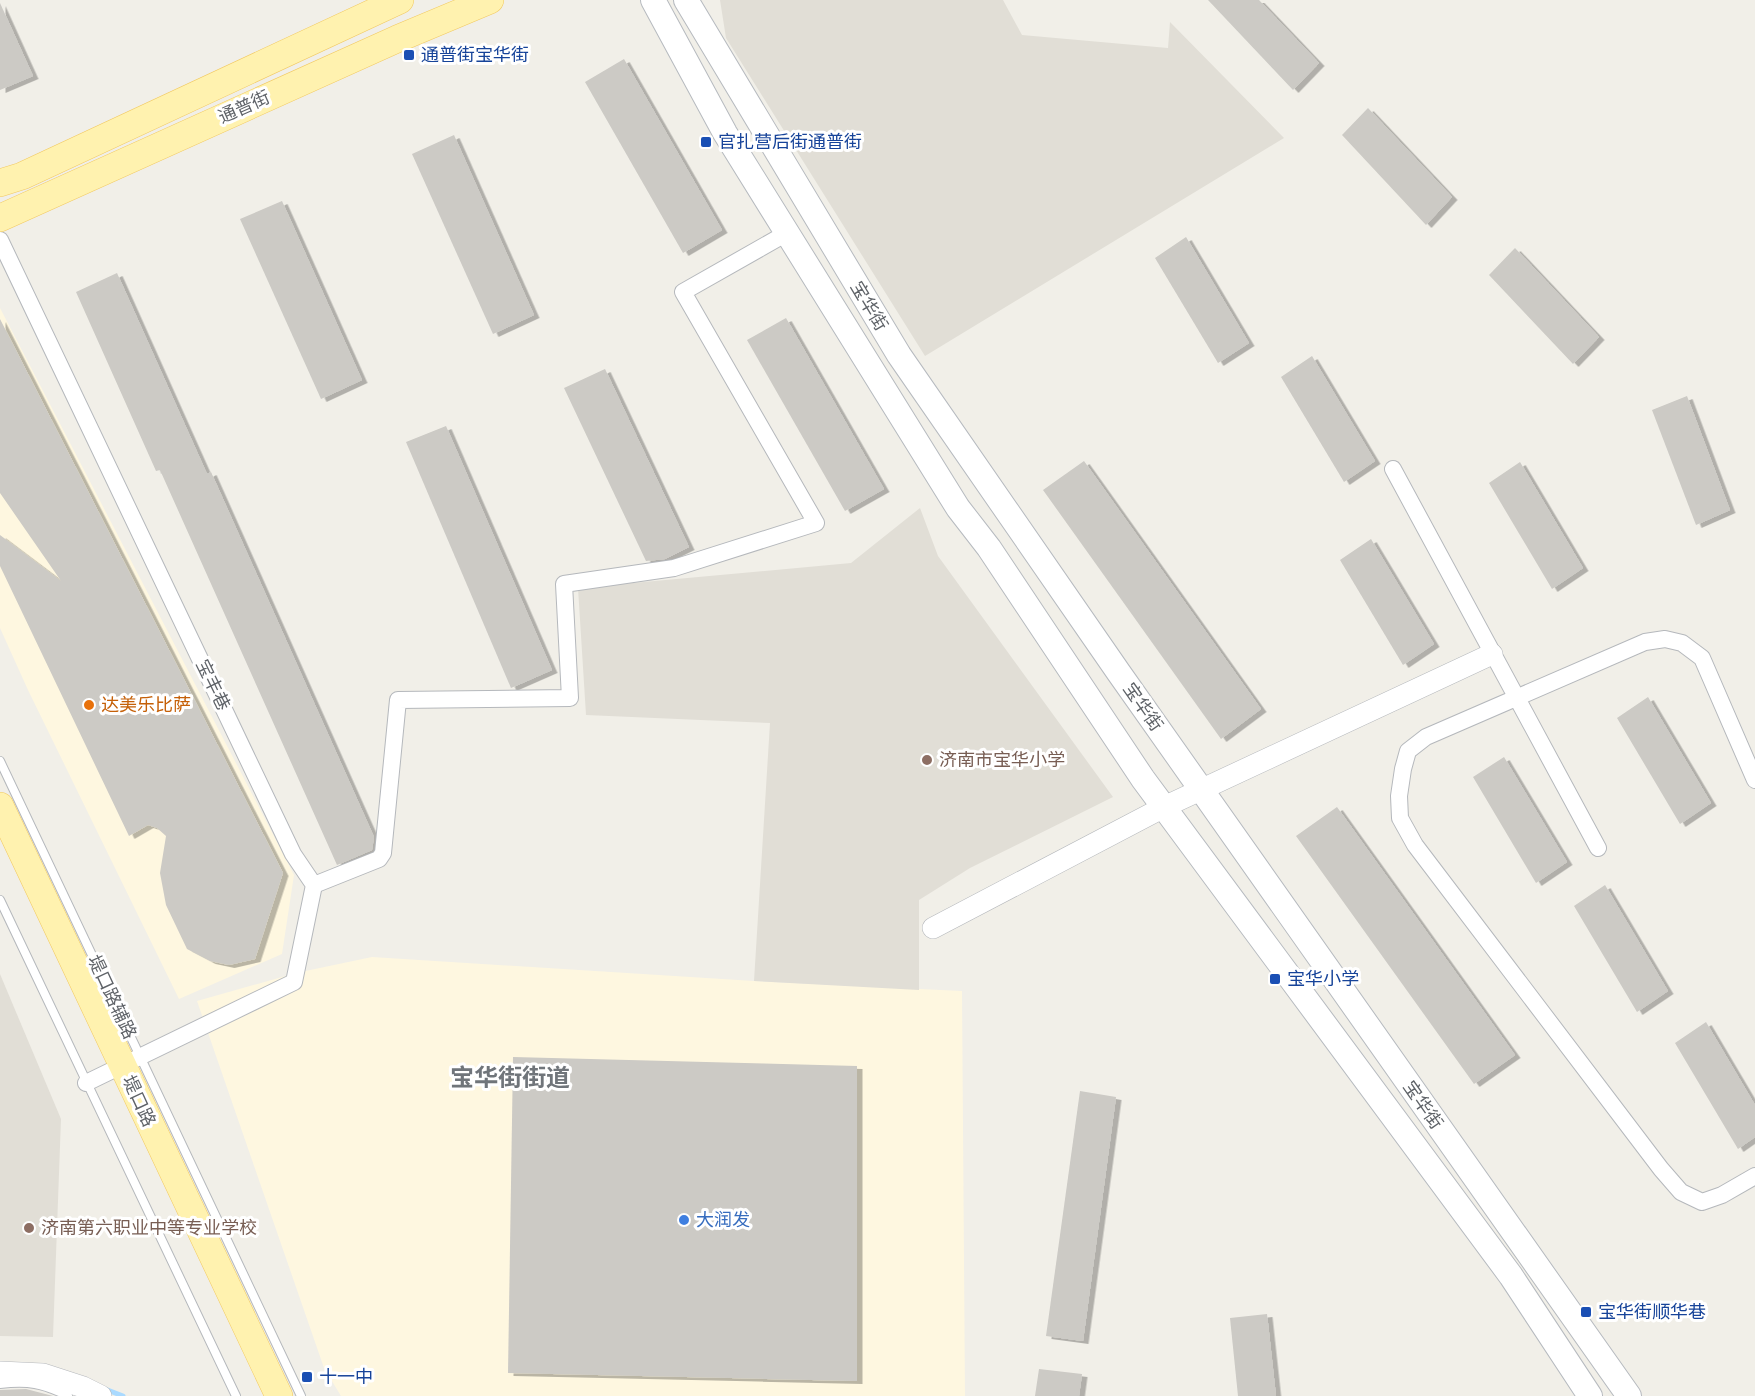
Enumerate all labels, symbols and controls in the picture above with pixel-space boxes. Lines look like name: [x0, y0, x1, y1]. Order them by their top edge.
place label: 通普街宝华街: [421, 45, 529, 68]
marker: 通普街宝华街: [402, 48, 416, 62]
street label: 通普街: [215, 87, 274, 130]
place label: 官扎营后街通普街: [718, 132, 862, 155]
marker: 官扎营后街通普街: [699, 135, 713, 149]
street label: 宝华街: [844, 278, 891, 336]
street label: 宝丰巷: [189, 656, 234, 715]
street label: 宝华街: [1117, 679, 1167, 737]
place label: 达美乐比萨: [101, 695, 191, 718]
marker: 达美乐比萨: [82, 698, 96, 712]
place label: 济南市宝华小学: [939, 750, 1065, 773]
marker: 济南市宝华小学: [920, 753, 934, 767]
street label: 堤口路辅路: [81, 952, 140, 1043]
place label: 宝华小学: [1287, 969, 1359, 992]
marker: 宝华小学: [1268, 972, 1282, 986]
district label: 宝华街街道: [450, 1065, 570, 1095]
street label: 堤口路: [116, 1072, 159, 1131]
street label: 宝华街: [1397, 1077, 1447, 1135]
place label: 大润发: [696, 1210, 750, 1233]
marker: 大润发: [677, 1213, 691, 1227]
place label: 济南第六职业中等专业学校: [41, 1218, 257, 1241]
marker: 济南第六职业中等专业学校: [22, 1221, 36, 1235]
place label: 宝华街顺华巷: [1598, 1302, 1706, 1325]
marker: 宝华街顺华巷: [1579, 1305, 1593, 1319]
place label: 十一中: [319, 1367, 373, 1390]
marker: 十一中: [300, 1370, 314, 1384]

